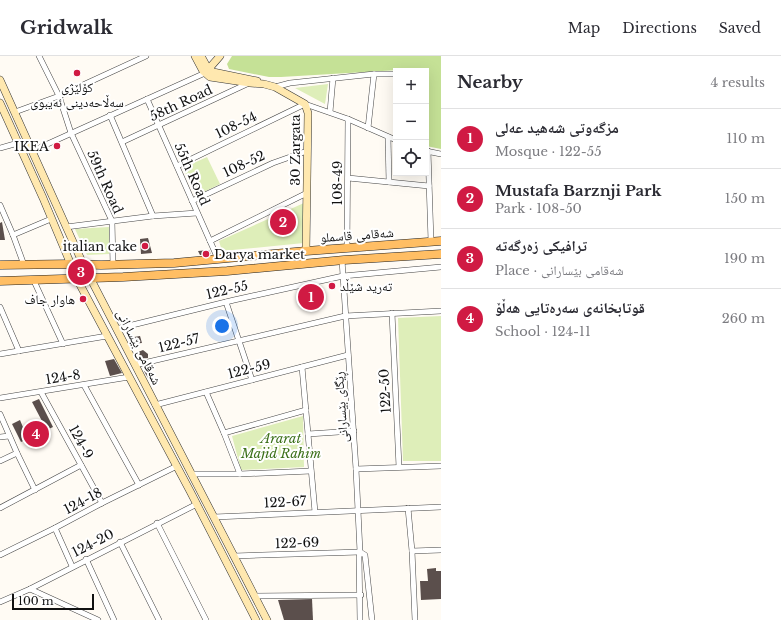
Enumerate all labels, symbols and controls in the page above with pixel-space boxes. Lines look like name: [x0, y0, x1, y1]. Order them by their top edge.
text: Gridwalk: [20, 16, 113, 39]
text: Map: [568, 19, 600, 37]
text: Directions: [622, 19, 697, 37]
text: Saved: [719, 19, 761, 37]
marker: کۆلێژی سەڵاحەدینی ئەیبوی: [72, 68, 82, 78]
map controls: [393, 68, 429, 176]
button: +: [393, 68, 429, 104]
text: Nearby: [457, 72, 523, 93]
text: 4 results: [711, 74, 765, 91]
place label: کۆلێژی سەڵاحەدینی ئەیبوی: [30, 79, 124, 111]
street label: 58th Road: [147, 81, 215, 125]
button: −: [393, 104, 429, 140]
street label: 108-54: [213, 108, 259, 142]
street label: 30 Zargata: [287, 113, 304, 186]
text: مزگەوتی شەهید عەلی: [495, 118, 619, 137]
text: 1: [467, 130, 473, 147]
text: 110 m: [726, 130, 765, 147]
place label: IKEA: [14, 138, 50, 155]
street label: 55th Road: [171, 140, 213, 208]
button: locate: [393, 140, 429, 176]
marker: IKEA: [52, 141, 62, 151]
text: Mosque · 122-55: [495, 143, 602, 160]
street label: 108-52: [220, 147, 268, 181]
street label: 59th Road: [83, 148, 127, 217]
street label: 108-49: [329, 161, 346, 205]
text: Mustafa Barznji Park: [495, 181, 662, 200]
text: 2: [466, 190, 474, 207]
text: 150 m: [725, 190, 765, 207]
text: Park · 108-50: [495, 200, 582, 217]
pin: 2: [270, 207, 296, 237]
street label: شەقامی قاسملو: [320, 224, 394, 246]
text: ترافیکی زەرگەتە: [495, 236, 587, 255]
place label: italian cake: [63, 238, 137, 255]
marker: italian cake: [140, 241, 150, 251]
place label: Darya market: [214, 246, 305, 263]
marker: Darya market: [201, 249, 211, 259]
text: 3: [466, 250, 474, 267]
text: 190 m: [724, 250, 765, 267]
pin: 3: [68, 257, 94, 287]
text: Place · شەقامی بێسارانی: [495, 262, 624, 279]
street label: 122-55: [204, 277, 250, 303]
place label: تەرید شێڵد: [340, 278, 392, 295]
marker: تەرید شێڵد: [327, 281, 337, 291]
pin: 1: [298, 282, 324, 312]
place label: هاوار جاف: [25, 291, 75, 308]
marker: هاوار جاف: [78, 294, 88, 304]
text: قوتابخانەی سەرەتایی هەڵۆ: [495, 298, 645, 317]
street label: شەقامی بێسارانی: [113, 306, 165, 388]
text: 4: [466, 310, 474, 327]
text: 260 m: [722, 310, 765, 327]
your location: [212, 316, 232, 336]
text: School · 124-11: [495, 323, 591, 340]
street label: 122-57: [157, 330, 202, 356]
street label: 122-59: [226, 355, 272, 383]
street label: 124-8: [44, 366, 82, 388]
street label: 122-50: [375, 368, 395, 414]
street label: ڕێگای بێسارانی: [330, 371, 354, 443]
pin: 4: [23, 419, 49, 449]
street label: 124-9: [65, 422, 97, 462]
park label: Ararat Majid Rahim: [240, 430, 321, 462]
street label: 124-18: [61, 484, 105, 518]
street label: 122-67: [263, 492, 307, 512]
street label: 124-20: [69, 525, 117, 561]
street label: 122-69: [274, 534, 320, 552]
scale bar: [12, 592, 94, 611]
text: 100 m: [18, 594, 54, 608]

